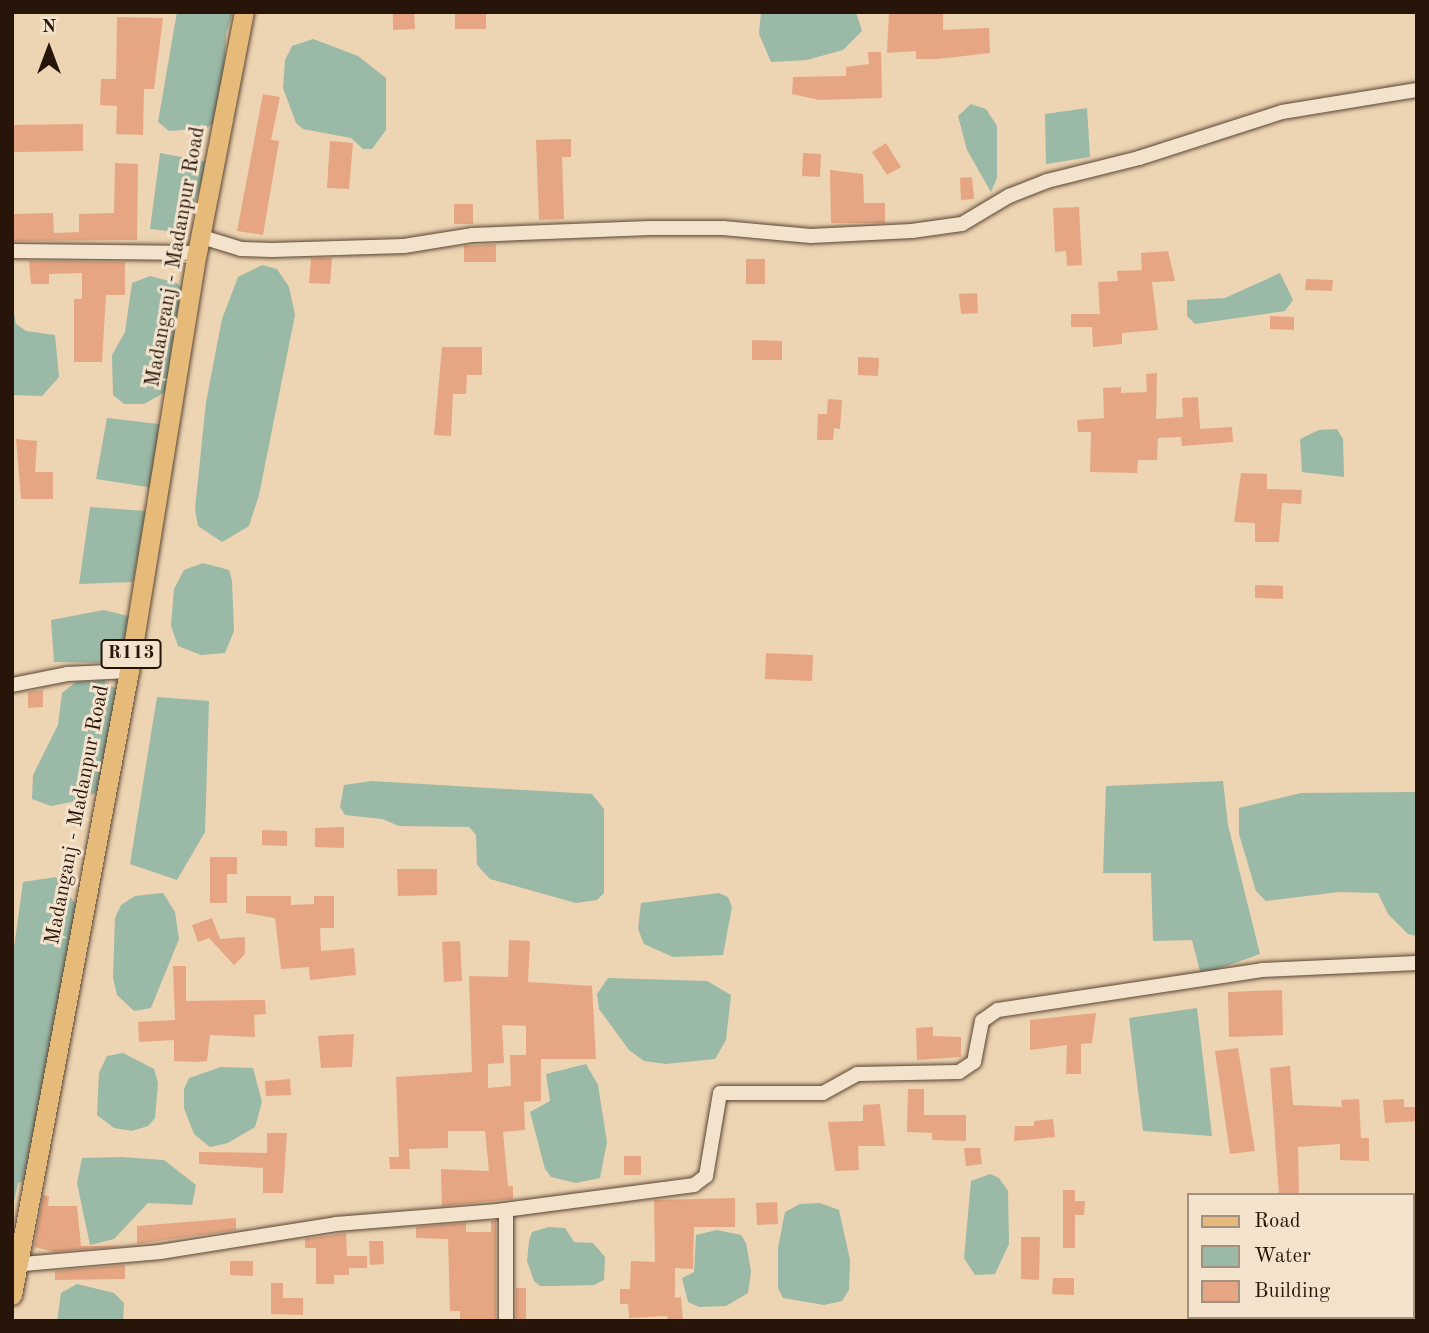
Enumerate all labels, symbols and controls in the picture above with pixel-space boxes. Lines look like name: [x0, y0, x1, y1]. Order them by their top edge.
north arrow: [14, 14, 84, 84]
text: N: [42, 18, 56, 37]
street label: Madanganj - Madanpur Road: [141, 125, 211, 389]
road number: R113: [100, 638, 162, 670]
street label: Madanganj - Madanpur Road: [40, 683, 116, 947]
legend: [1188, 1193, 1415, 1319]
text: Road: [1254, 1211, 1301, 1232]
text: Water: [1254, 1246, 1311, 1267]
text: Building: [1254, 1281, 1330, 1302]

